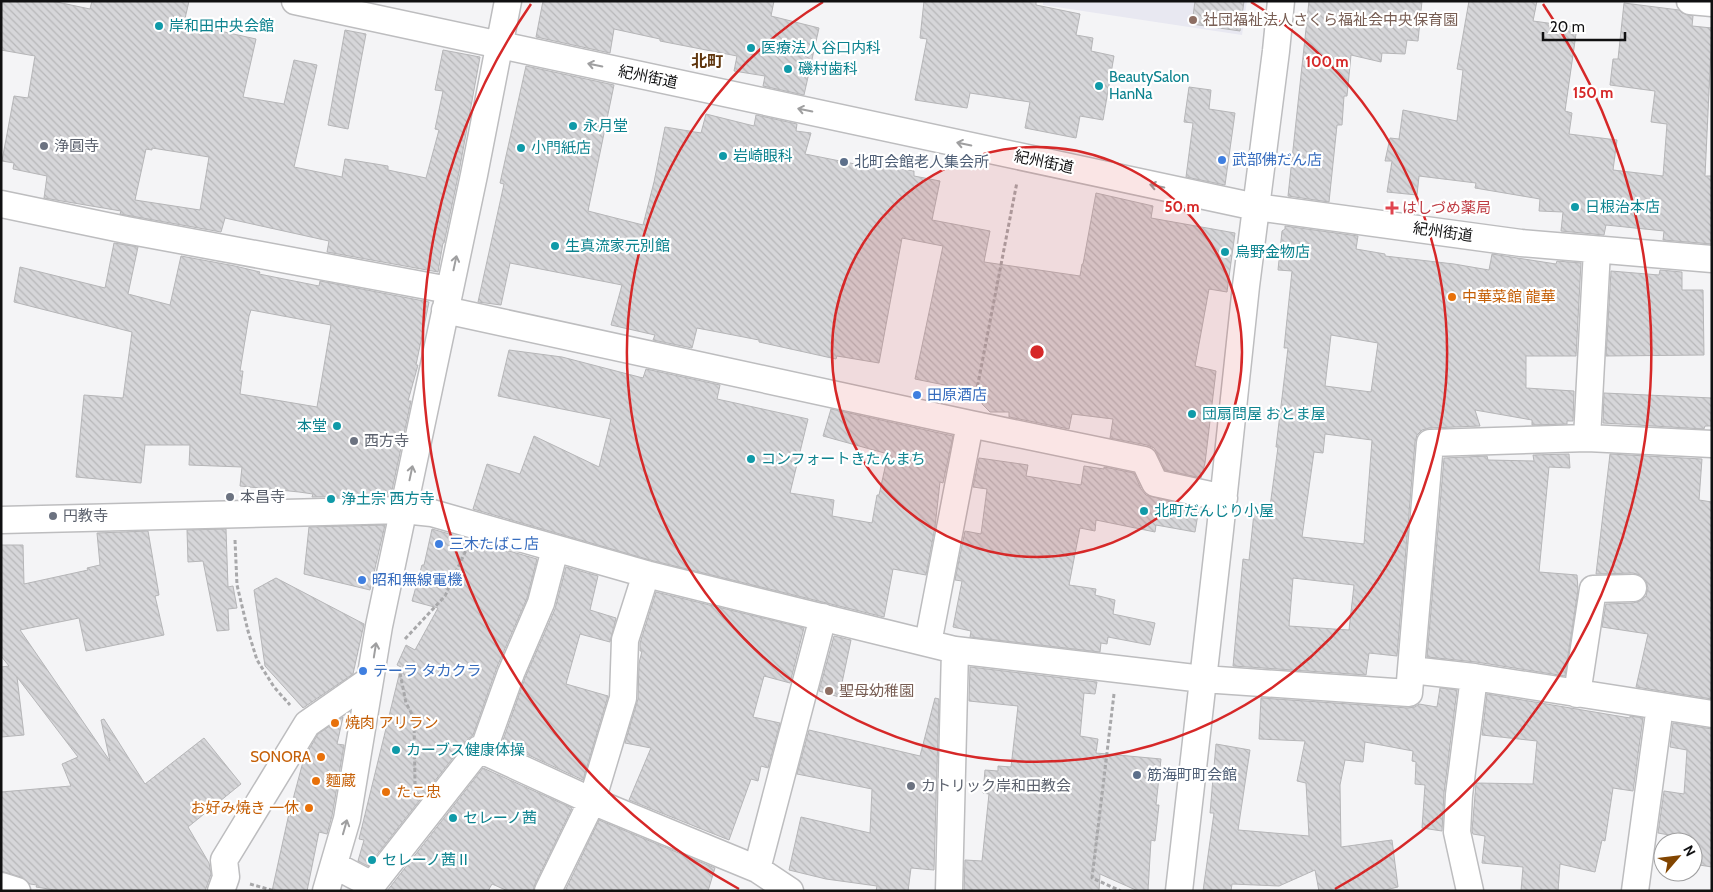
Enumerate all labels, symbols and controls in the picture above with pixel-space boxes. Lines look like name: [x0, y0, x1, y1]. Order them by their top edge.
scale bar: [1543, 10, 1626, 42]
place label: 社団福祉法人さくら福祉会中央保育園: [1203, 11, 1458, 29]
marker: 社団福祉法人さくら福祉会中央保育園: [1187, 14, 1199, 26]
place label: 岸和田中央会館: [169, 17, 274, 35]
text: 20 m: [1550, 18, 1585, 36]
marker: 岸和田中央会館: [153, 20, 165, 32]
place label: 医療法人谷口内科: [761, 39, 881, 57]
marker: 医療法人谷口内科: [745, 42, 757, 54]
district label: 北町: [691, 52, 723, 71]
text: 100 m: [1305, 53, 1349, 71]
one-way arrow: [587, 60, 603, 69]
place label: 磯村歯科: [798, 60, 858, 78]
street label: 紀州街道: [617, 62, 679, 92]
marker: 磯村歯科: [782, 63, 794, 75]
place label: BeautySalon HanNa: [1109, 68, 1189, 103]
marker: BeautySalon HanNa: [1093, 80, 1105, 92]
text: 150 m: [1573, 84, 1613, 102]
one-way arrow: [798, 105, 814, 114]
place label: 永月堂: [583, 117, 628, 135]
marker: 永月堂: [567, 120, 579, 132]
place label: 浄圓寺: [54, 137, 99, 155]
place label: 小門紙店: [531, 139, 591, 157]
one-way arrow: [956, 139, 972, 149]
marker: 浄圓寺: [38, 140, 50, 152]
marker: 小門紙店: [515, 142, 527, 154]
place label: 岩崎眼科: [733, 147, 793, 165]
street label: 紀州街道: [1013, 147, 1075, 177]
marker: 岩崎眼科: [717, 150, 729, 162]
place label: 武部佛だん店: [1232, 151, 1322, 169]
place label: 北町会館老人集会所: [854, 153, 989, 171]
marker: 武部佛だん店: [1216, 154, 1228, 166]
marker: 北町会館老人集会所: [838, 156, 850, 168]
one-way arrow: [1150, 181, 1166, 190]
text: 50 m: [1164, 198, 1200, 216]
place label: 日根治本店: [1585, 198, 1660, 216]
place label: はしづめ薬局: [1402, 199, 1491, 217]
marker: 日根治本店: [1569, 201, 1581, 213]
marker: はしづめ薬局: [1386, 202, 1398, 214]
street label: 紀州街道: [1412, 219, 1474, 245]
place label: 生真流家元別館: [565, 237, 670, 255]
marker: 生真流家元別館: [549, 240, 561, 252]
place label: 烏野金物店: [1235, 243, 1310, 261]
marker: 烏野金物店: [1219, 246, 1231, 258]
one-way arrow: [451, 256, 460, 272]
place label: 中華菜館 龍華: [1462, 288, 1555, 306]
marker: 中華菜館 龍華: [1446, 291, 1458, 303]
centre of rings: [1028, 343, 1046, 361]
place label: 田原酒店: [927, 386, 987, 404]
marker: 田原酒店: [911, 389, 923, 401]
place label: 団扇問屋 おとま屋: [1202, 405, 1325, 423]
marker: 団扇問屋 おとま屋: [1186, 408, 1198, 420]
place label: 本堂: [297, 417, 327, 435]
marker: 本堂: [331, 420, 343, 432]
place label: 西方寺: [364, 432, 409, 450]
marker: 西方寺: [348, 435, 360, 447]
place label: コンフォートきたんまち: [761, 450, 926, 468]
marker: コンフォートきたんまち: [745, 453, 757, 465]
one-way arrow: [407, 466, 416, 482]
place label: 本昌寺: [240, 488, 285, 506]
place label: 浄土宗 西方寺: [341, 490, 434, 508]
marker: 本昌寺: [224, 491, 236, 503]
marker: 浄土宗 西方寺: [325, 493, 337, 505]
place label: 北町だんじり小屋: [1154, 502, 1274, 520]
marker: 北町だんじり小屋: [1138, 505, 1150, 517]
place label: 円教寺: [63, 507, 108, 525]
marker: 円教寺: [47, 510, 59, 522]
place label: 三木たばこ店: [449, 535, 539, 553]
marker: 三木たばこ店: [433, 538, 445, 550]
place label: 昭和無線電機: [372, 571, 462, 589]
marker: 昭和無線電機: [356, 574, 368, 586]
one-way arrow: [370, 642, 380, 658]
place label: テーラ タカクラ: [373, 662, 481, 680]
marker: テーラ タカクラ: [357, 665, 369, 677]
place label: 聖母幼稚園: [839, 682, 914, 700]
marker: 聖母幼稚園: [823, 685, 835, 697]
place label: 焼肉 アリラン: [345, 714, 438, 732]
marker: 焼肉 アリラン: [329, 717, 341, 729]
place label: カーブス健康体操: [406, 741, 525, 759]
marker: カーブス健康体操: [390, 744, 402, 756]
place label: SONORA: [250, 748, 312, 766]
marker: SONORA: [315, 751, 327, 763]
place label: 筋海町町会館: [1147, 766, 1237, 784]
marker: 筋海町町会館: [1131, 769, 1143, 781]
place label: 麵蔵: [326, 772, 356, 790]
marker: 麵蔵: [310, 775, 322, 787]
place label: カトリック岸和田教会: [921, 777, 1071, 795]
marker: カトリック岸和田教会: [905, 780, 917, 792]
place label: たこ忠: [396, 783, 441, 801]
marker: たこ忠: [380, 786, 392, 798]
place label: お好み焼き 一休: [191, 799, 299, 817]
marker: お好み焼き 一休: [303, 802, 315, 814]
place label: セレーノ茜: [463, 809, 537, 827]
marker: セレーノ茜: [447, 812, 459, 824]
one-way arrow: [340, 820, 350, 836]
north arrow: [1653, 832, 1703, 882]
text: N: [1679, 842, 1700, 859]
place label: セレーノ茜Ⅱ: [382, 851, 471, 869]
marker: セレーノ茜Ⅱ: [366, 854, 378, 866]

